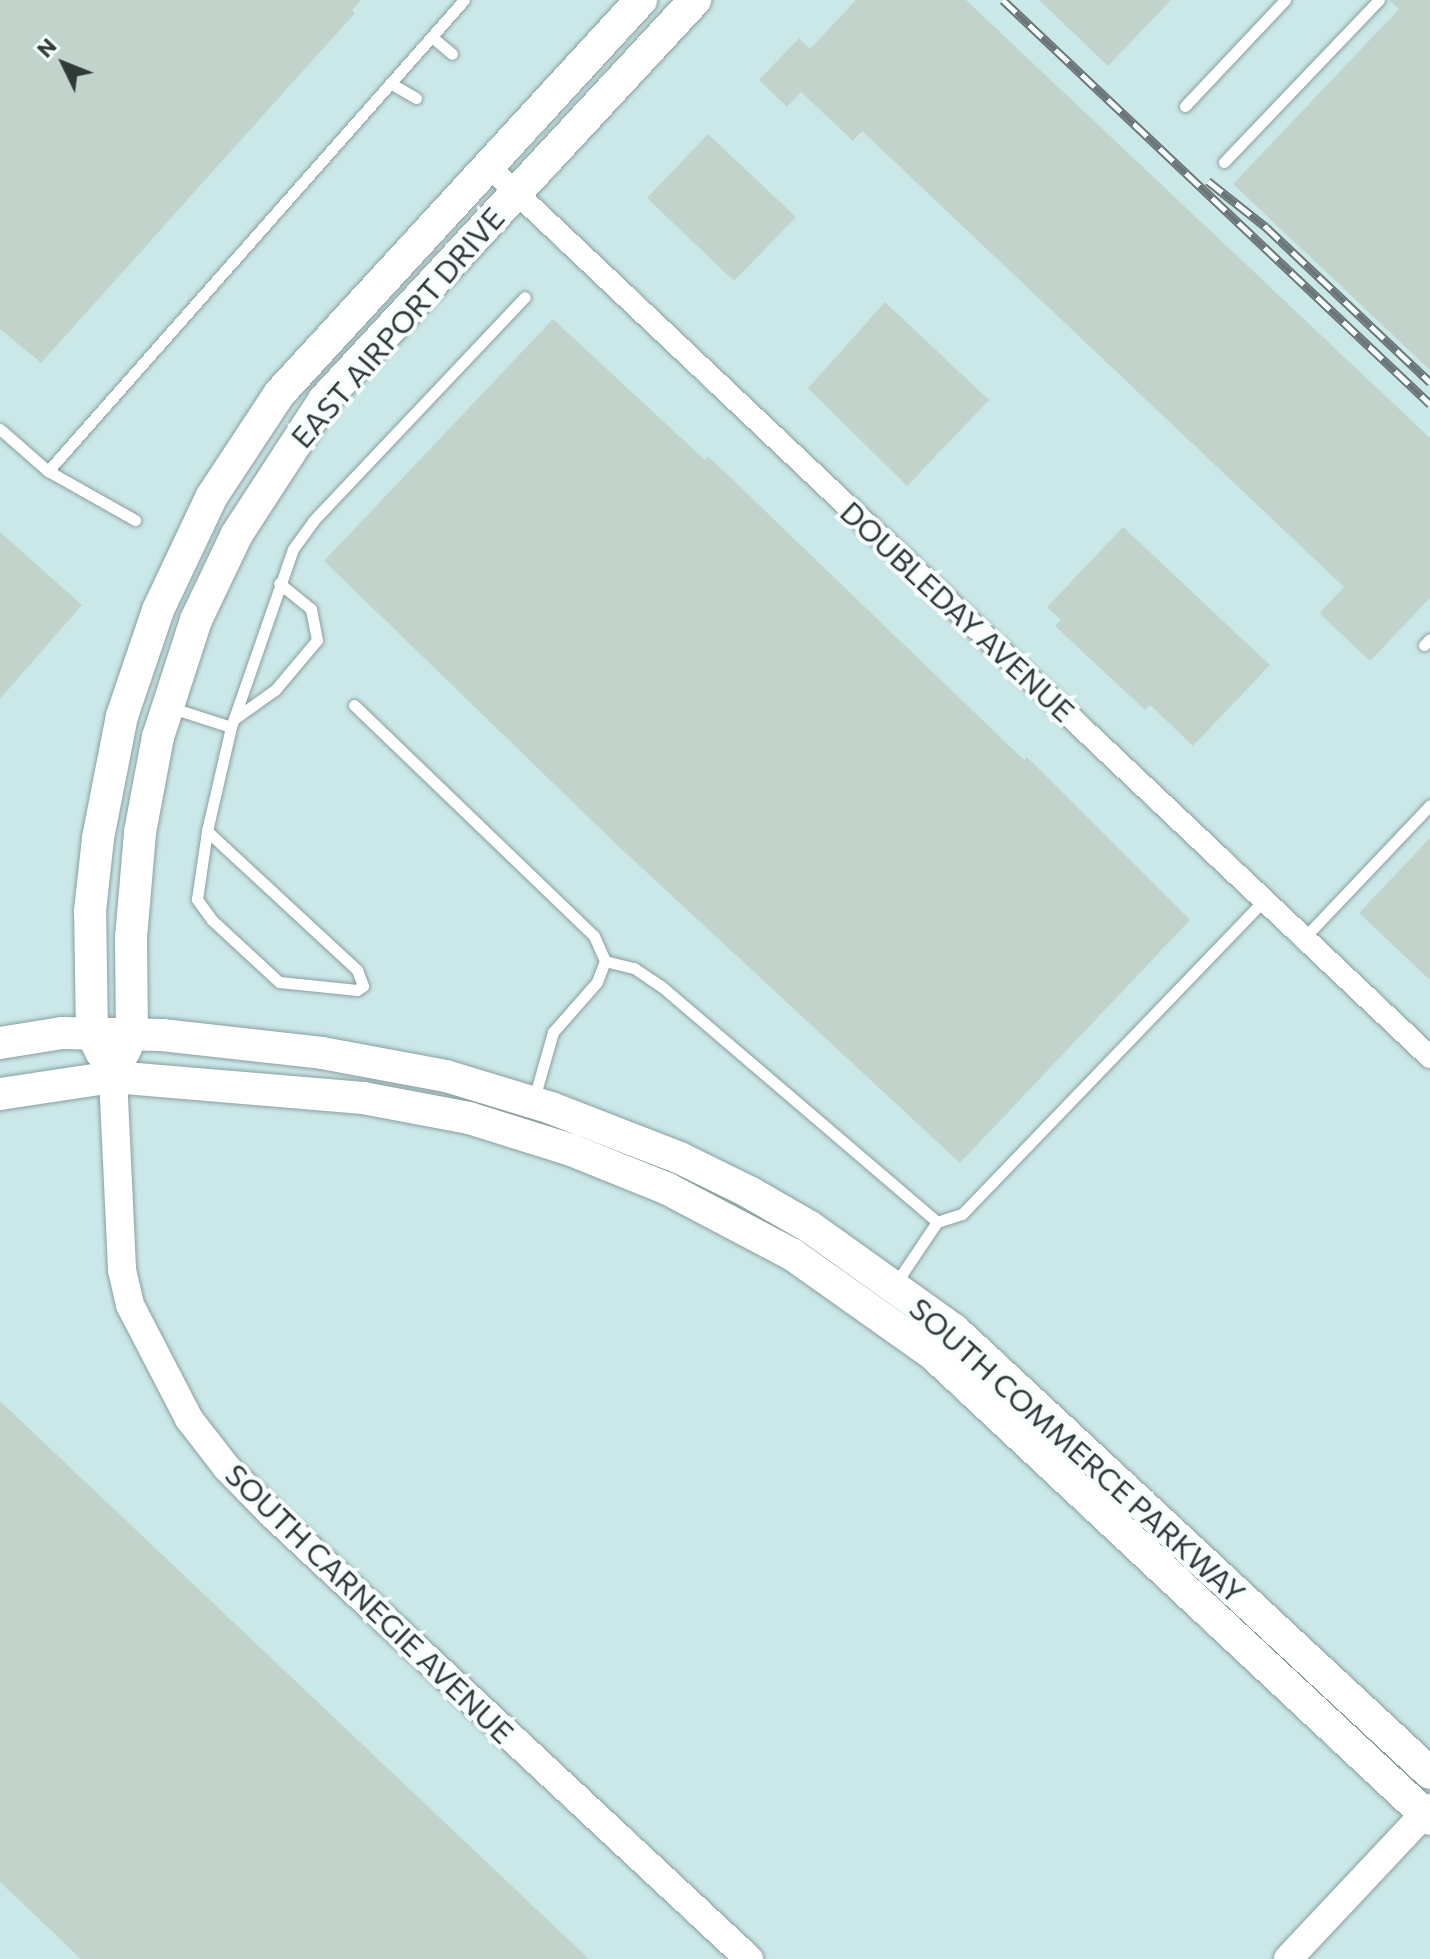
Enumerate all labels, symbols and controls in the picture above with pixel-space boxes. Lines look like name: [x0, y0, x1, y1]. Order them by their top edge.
north arrow: [24, 24, 104, 104]
text: N: [31, 32, 62, 63]
street label: EAST AIRPORT DRIVE: [283, 199, 511, 455]
street label: DOUBLEDAY AVENUE: [834, 493, 1082, 729]
street label: SOUTH COMMERCE PARKWAY: [903, 1290, 1253, 1610]
street label: SOUTH CARNEGIE AVENUE: [219, 1456, 521, 1750]

